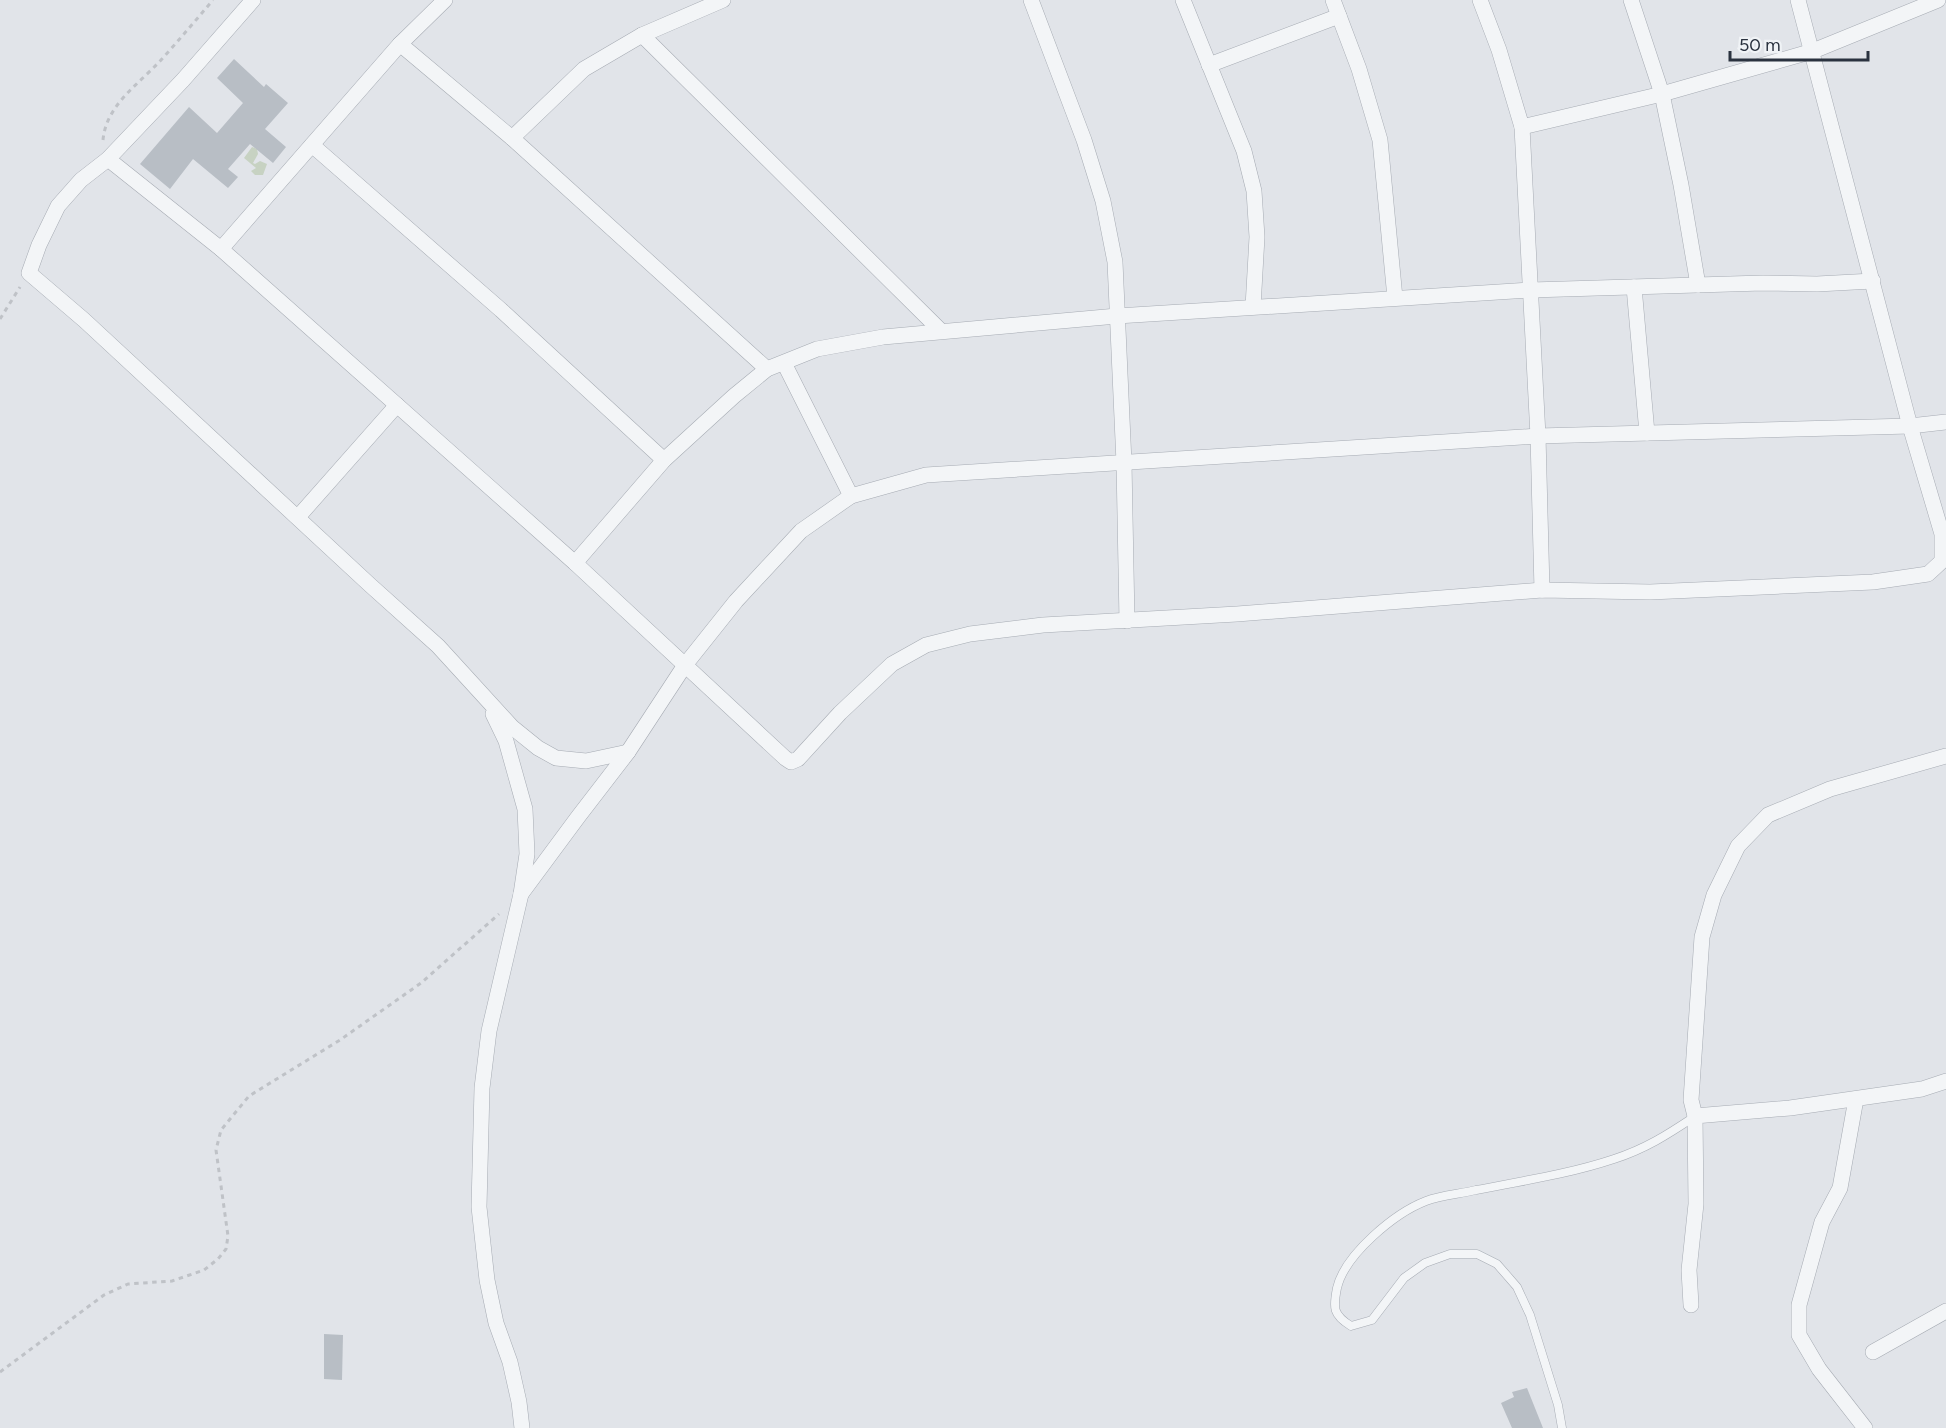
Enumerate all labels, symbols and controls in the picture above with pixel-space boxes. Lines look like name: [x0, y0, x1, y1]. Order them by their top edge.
scale bar: [1730, 24, 1868, 62]
text: 50 m: [1739, 34, 1781, 56]

